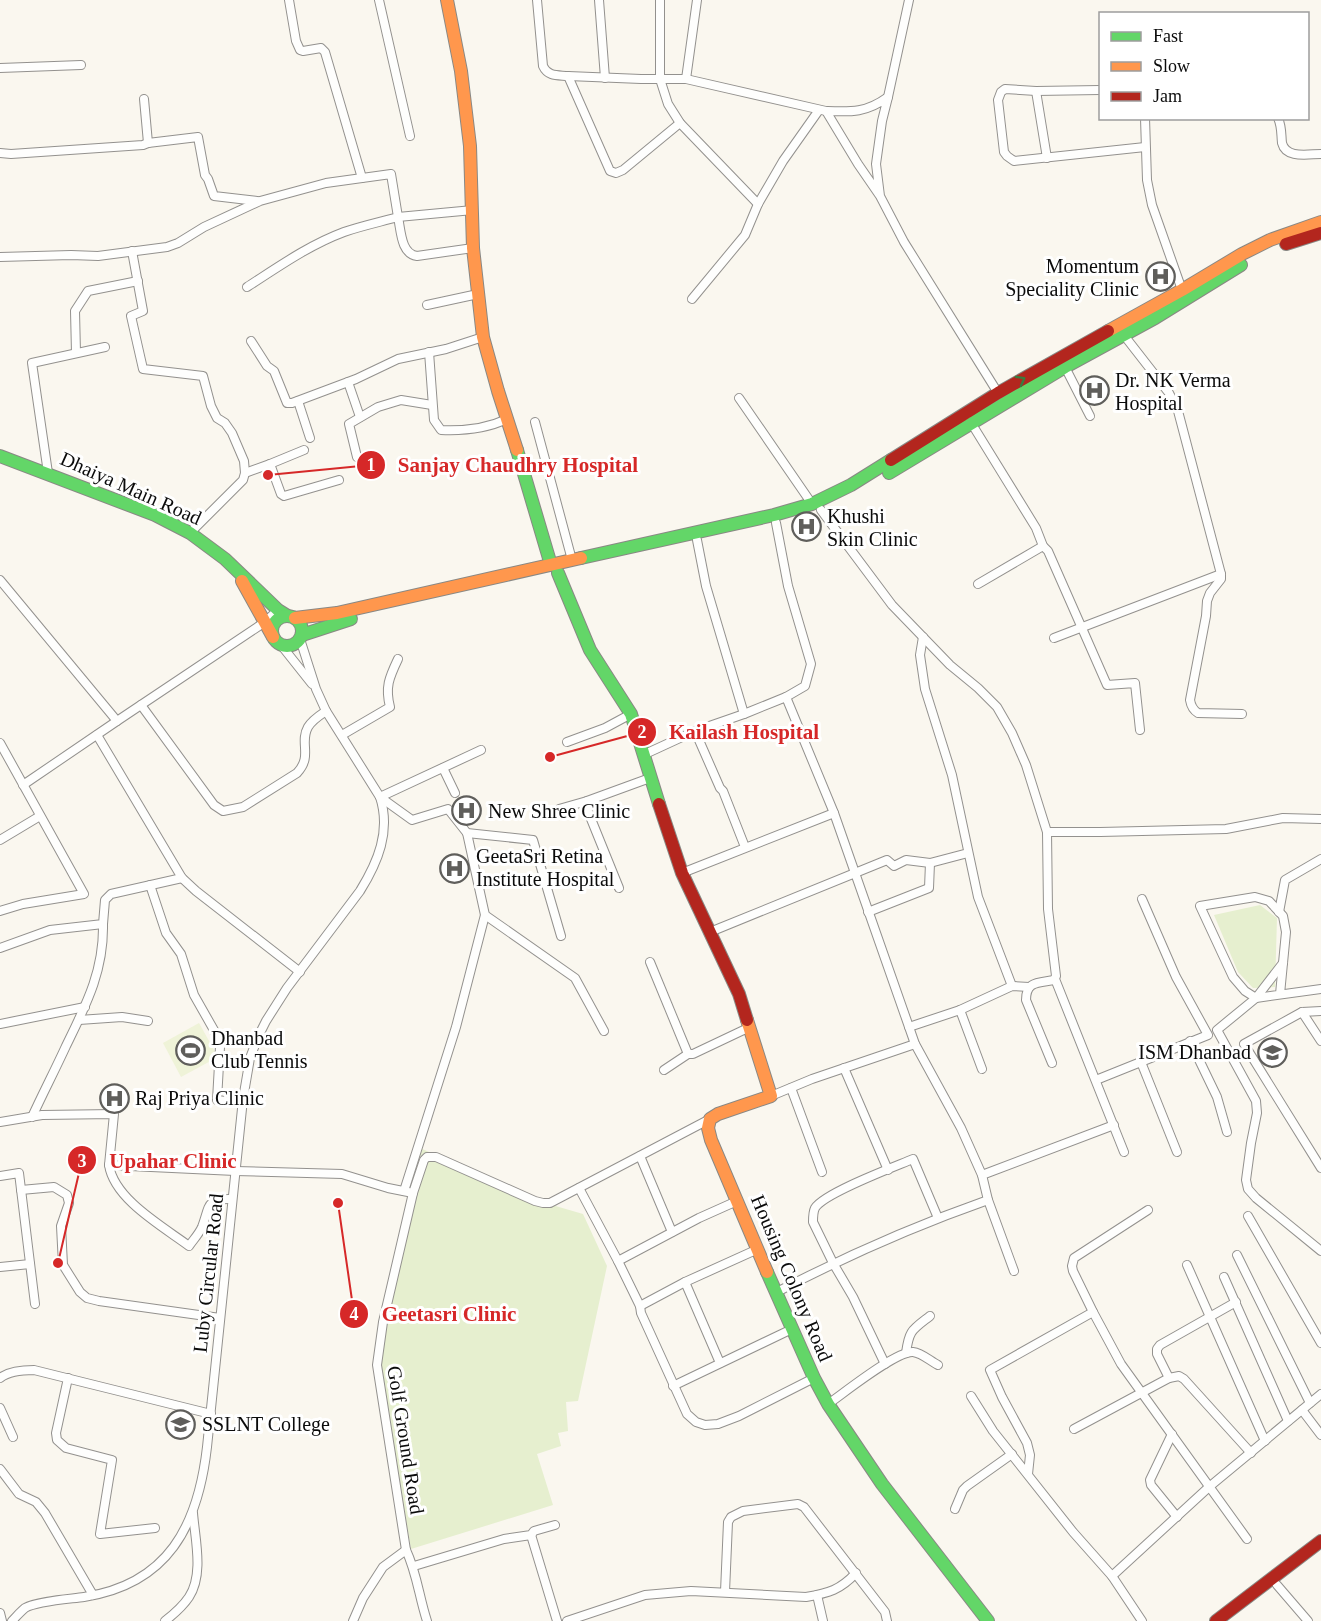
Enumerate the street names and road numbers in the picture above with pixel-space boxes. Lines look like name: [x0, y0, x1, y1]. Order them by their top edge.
street label: Dhaiya Main Road: [57, 447, 205, 530]
street label: Housing Colony Road: [746, 1191, 837, 1365]
street label: Luby Circular Road: [189, 1192, 228, 1354]
street label: Golf Ground Road: [383, 1364, 429, 1516]

